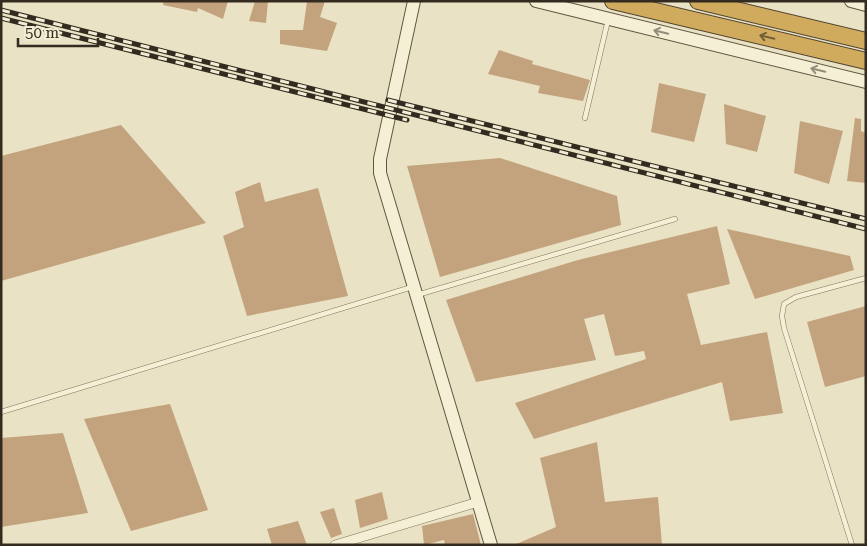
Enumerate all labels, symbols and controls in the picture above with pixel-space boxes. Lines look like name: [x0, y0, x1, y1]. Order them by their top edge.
scale bar: [18, 15, 98, 47]
text: 50 m: [25, 24, 60, 42]
one-way arrow: [653, 27, 669, 36]
one-way arrow: [760, 32, 776, 41]
one-way arrow: [811, 65, 827, 74]

